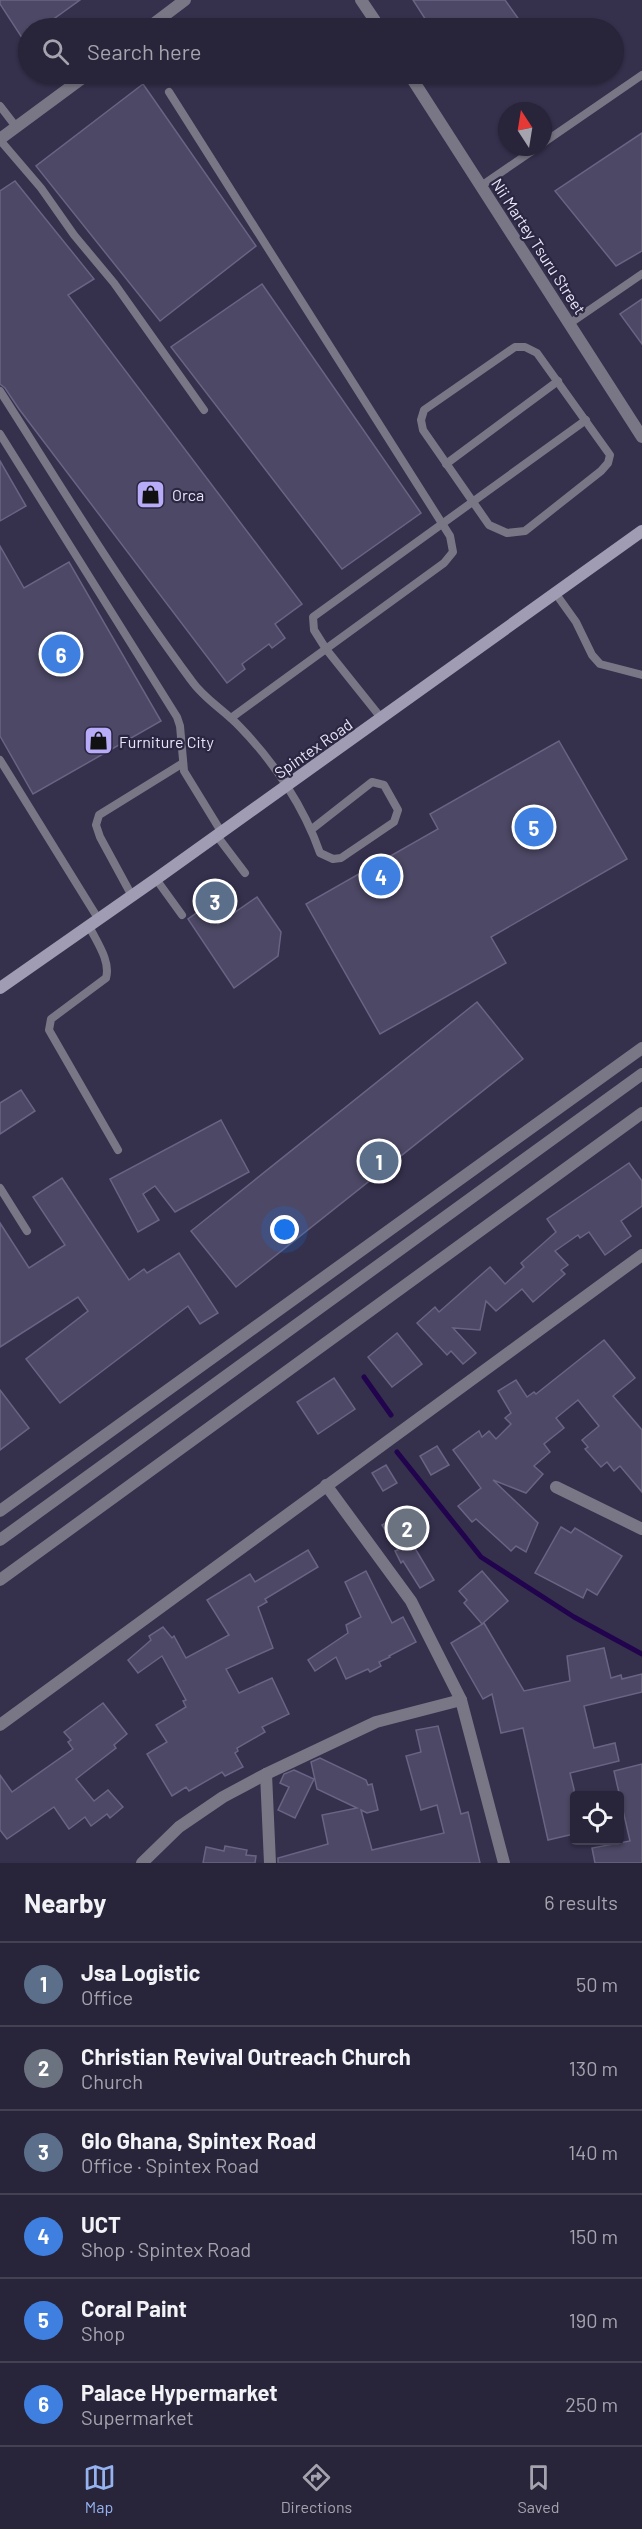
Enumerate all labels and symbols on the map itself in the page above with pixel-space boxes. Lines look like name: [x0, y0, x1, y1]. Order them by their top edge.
north arrow: [498, 102, 552, 156]
street label: Nii Martey Tsuru Street: [488, 174, 590, 318]
shop icon: Orca: [135, 478, 167, 510]
place label: Orca: [172, 485, 204, 504]
pin: 6: [42, 632, 80, 676]
street label: Spintex Road: [270, 714, 356, 782]
shop icon: Furniture City: [82, 725, 114, 757]
place label: Furniture City: [119, 732, 214, 751]
pin: 5: [514, 804, 554, 850]
pin: 4: [362, 854, 400, 898]
pin: 3: [196, 878, 234, 924]
pin: 1: [360, 1138, 398, 1184]
your location: [270, 1215, 299, 1244]
pin: 2: [388, 1506, 426, 1550]

